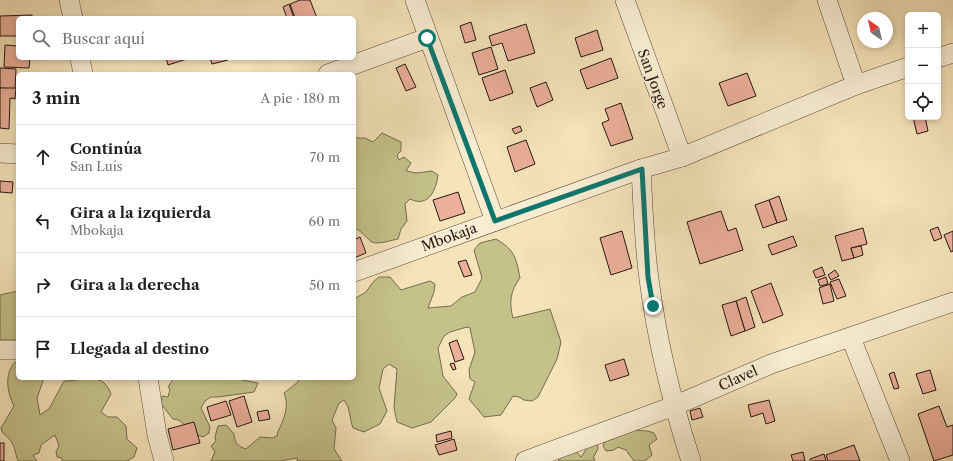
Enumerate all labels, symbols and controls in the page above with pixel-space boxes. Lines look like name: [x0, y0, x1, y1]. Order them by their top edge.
north arrow: [857, 12, 893, 48]
map controls: [905, 12, 941, 120]
button: +: [905, 12, 941, 48]
search box: [16, 16, 356, 60]
icon: search: [30, 27, 52, 49]
text: Buscar aquí: [62, 29, 145, 48]
route start: [418, 29, 436, 47]
street label: San Jorge: [634, 47, 672, 112]
button: −: [905, 48, 941, 84]
button: locate: [905, 84, 941, 120]
text: 3 min: [32, 88, 81, 108]
text: A pie · 180 m: [261, 90, 340, 106]
text: Continúa: [70, 139, 142, 158]
icon: ahead: [32, 146, 54, 168]
text: 70 m: [310, 149, 340, 165]
text: San Luís: [70, 158, 122, 174]
text: Gira a la izquierda: [70, 203, 211, 222]
icon: left: [32, 210, 54, 232]
text: 60 m: [309, 213, 340, 229]
street label: Mbokaja: [419, 218, 480, 255]
text: Mbokaja: [70, 222, 124, 238]
icon: right: [32, 274, 54, 296]
text: Gira a la derecha: [70, 275, 200, 294]
text: 50 m: [309, 277, 340, 293]
route end: [644, 297, 662, 315]
icon: arrive: [32, 338, 54, 360]
text: Llegada al destino: [70, 339, 209, 358]
street label: Clavel: [716, 361, 760, 395]

